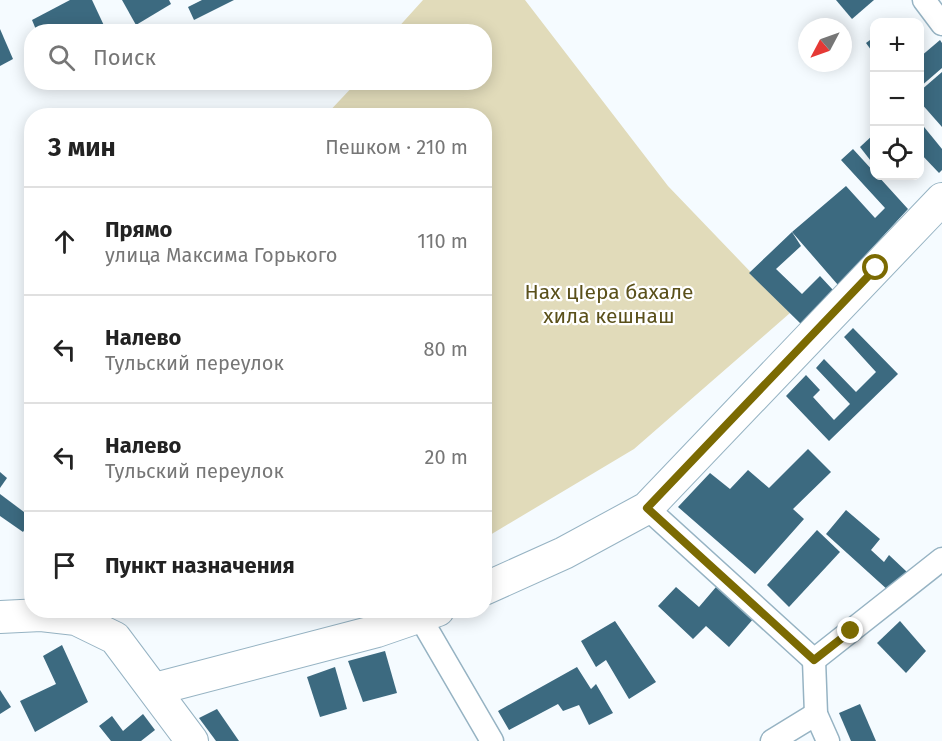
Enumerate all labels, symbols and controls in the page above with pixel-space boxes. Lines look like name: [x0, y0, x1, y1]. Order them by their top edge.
north arrow: [798, 18, 852, 72]
map controls: [870, 18, 924, 180]
button: +: [870, 18, 924, 72]
search box: [24, 24, 492, 90]
icon: search: [45, 41, 78, 74]
text: Поиск: [93, 44, 156, 71]
button: −: [870, 72, 924, 126]
button: locate: [870, 126, 924, 180]
text: 3 мин: [48, 132, 116, 163]
text: Пешком · 210 m: [325, 135, 468, 159]
text: Прямо: [105, 216, 172, 243]
icon: ahead: [48, 225, 81, 258]
text: 110 m: [417, 229, 468, 253]
text: улица Максима Горького: [105, 243, 338, 267]
route start: [862, 254, 888, 280]
park label: Нах цIера бахале хила кешнаш: [525, 279, 693, 329]
text: Налево: [105, 324, 181, 351]
icon: left: [48, 333, 81, 366]
text: 80 m: [423, 337, 468, 361]
text: Тульский переулок: [105, 351, 284, 375]
text: Налево: [105, 432, 181, 459]
icon: left: [48, 441, 81, 474]
text: 20 m: [425, 445, 468, 469]
text: Тульский переулок: [105, 459, 284, 483]
icon: arrive: [48, 549, 81, 582]
text: Пункт назначения: [105, 552, 295, 579]
route end: [837, 617, 863, 643]

